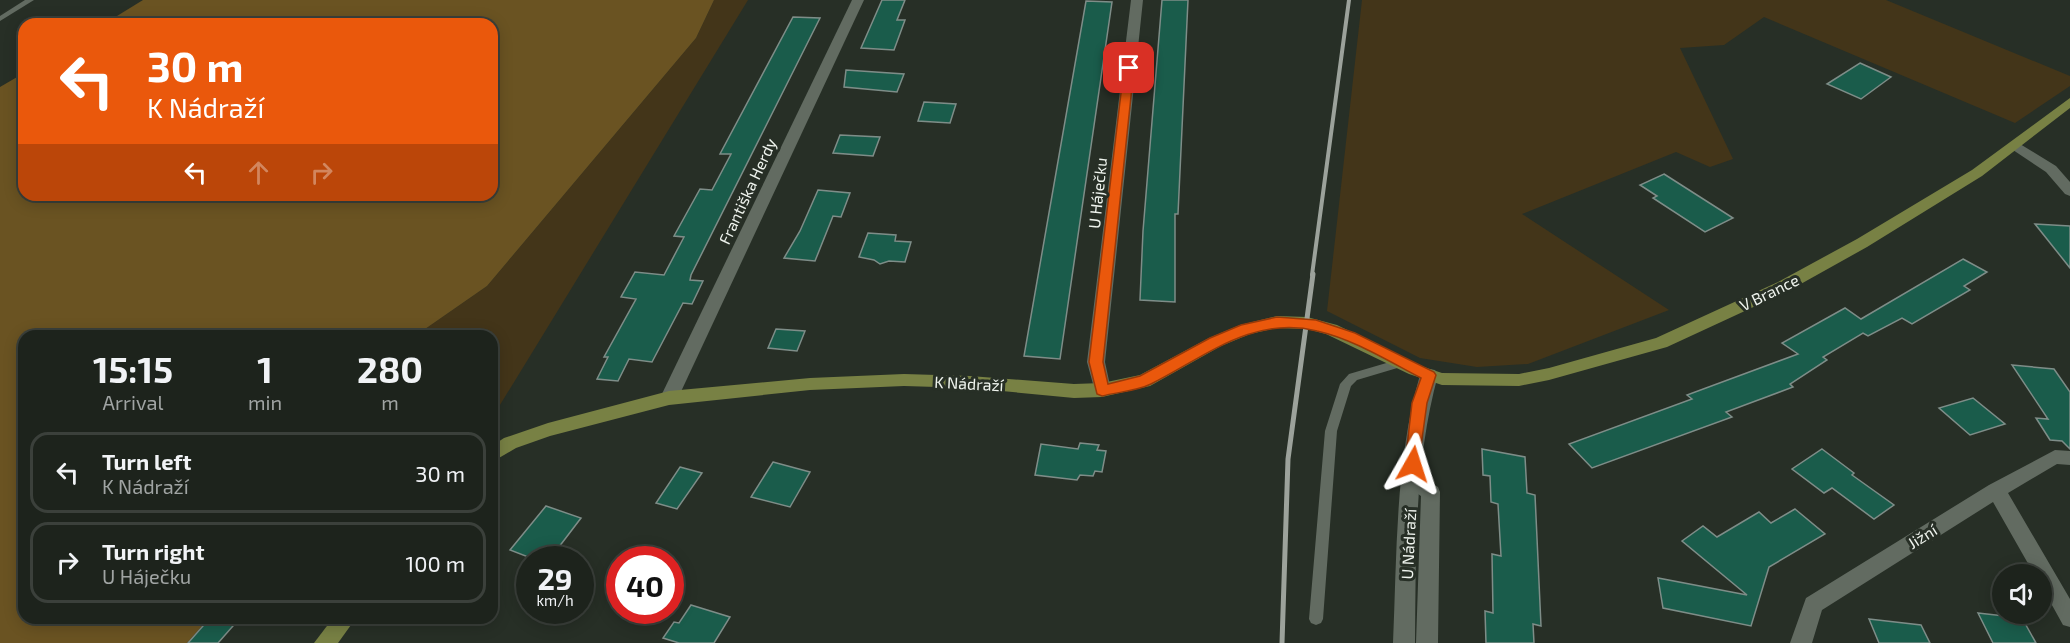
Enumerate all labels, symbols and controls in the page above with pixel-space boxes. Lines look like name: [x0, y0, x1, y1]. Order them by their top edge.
text: 30 m: [147, 40, 243, 90]
icon: left: [48, 42, 126, 120]
pin: [1103, 42, 1154, 93]
icon: arrive: [1112, 51, 1145, 84]
text: K Nádraží: [147, 91, 264, 123]
street label: Františka Herdy: [714, 135, 780, 247]
icon: left: [179, 156, 212, 189]
icon: ahead: [242, 156, 275, 189]
icon: right: [305, 156, 338, 189]
street label: U Háječku: [1084, 157, 1111, 230]
street label: V Brance: [1736, 270, 1802, 314]
text: 15:15: [93, 347, 173, 390]
text: 1: [257, 347, 273, 390]
text: 280: [357, 347, 423, 390]
street label: K Nádraží: [934, 372, 1005, 394]
text: Arrival: [103, 390, 163, 414]
text: min: [248, 390, 282, 414]
text: m: [381, 390, 399, 414]
position arrow: [1381, 432, 1445, 496]
text: Turn left: [102, 448, 191, 474]
icon: left: [51, 456, 84, 489]
text: 30 m: [415, 460, 465, 486]
text: K Nádraží: [102, 474, 189, 498]
street label: U Nádraží: [1397, 507, 1419, 580]
street label: Jižní: [1904, 519, 1941, 552]
text: Turn right: [102, 538, 204, 564]
icon: right: [51, 546, 84, 579]
speed limit sign: 40: [606, 546, 684, 624]
text: 100 m: [406, 550, 465, 576]
text: 29: [537, 560, 573, 596]
text: U Háječku: [102, 564, 191, 588]
map controls: [1992, 564, 2052, 624]
button: sound: [1992, 564, 2052, 624]
text: km/h: [536, 591, 574, 609]

